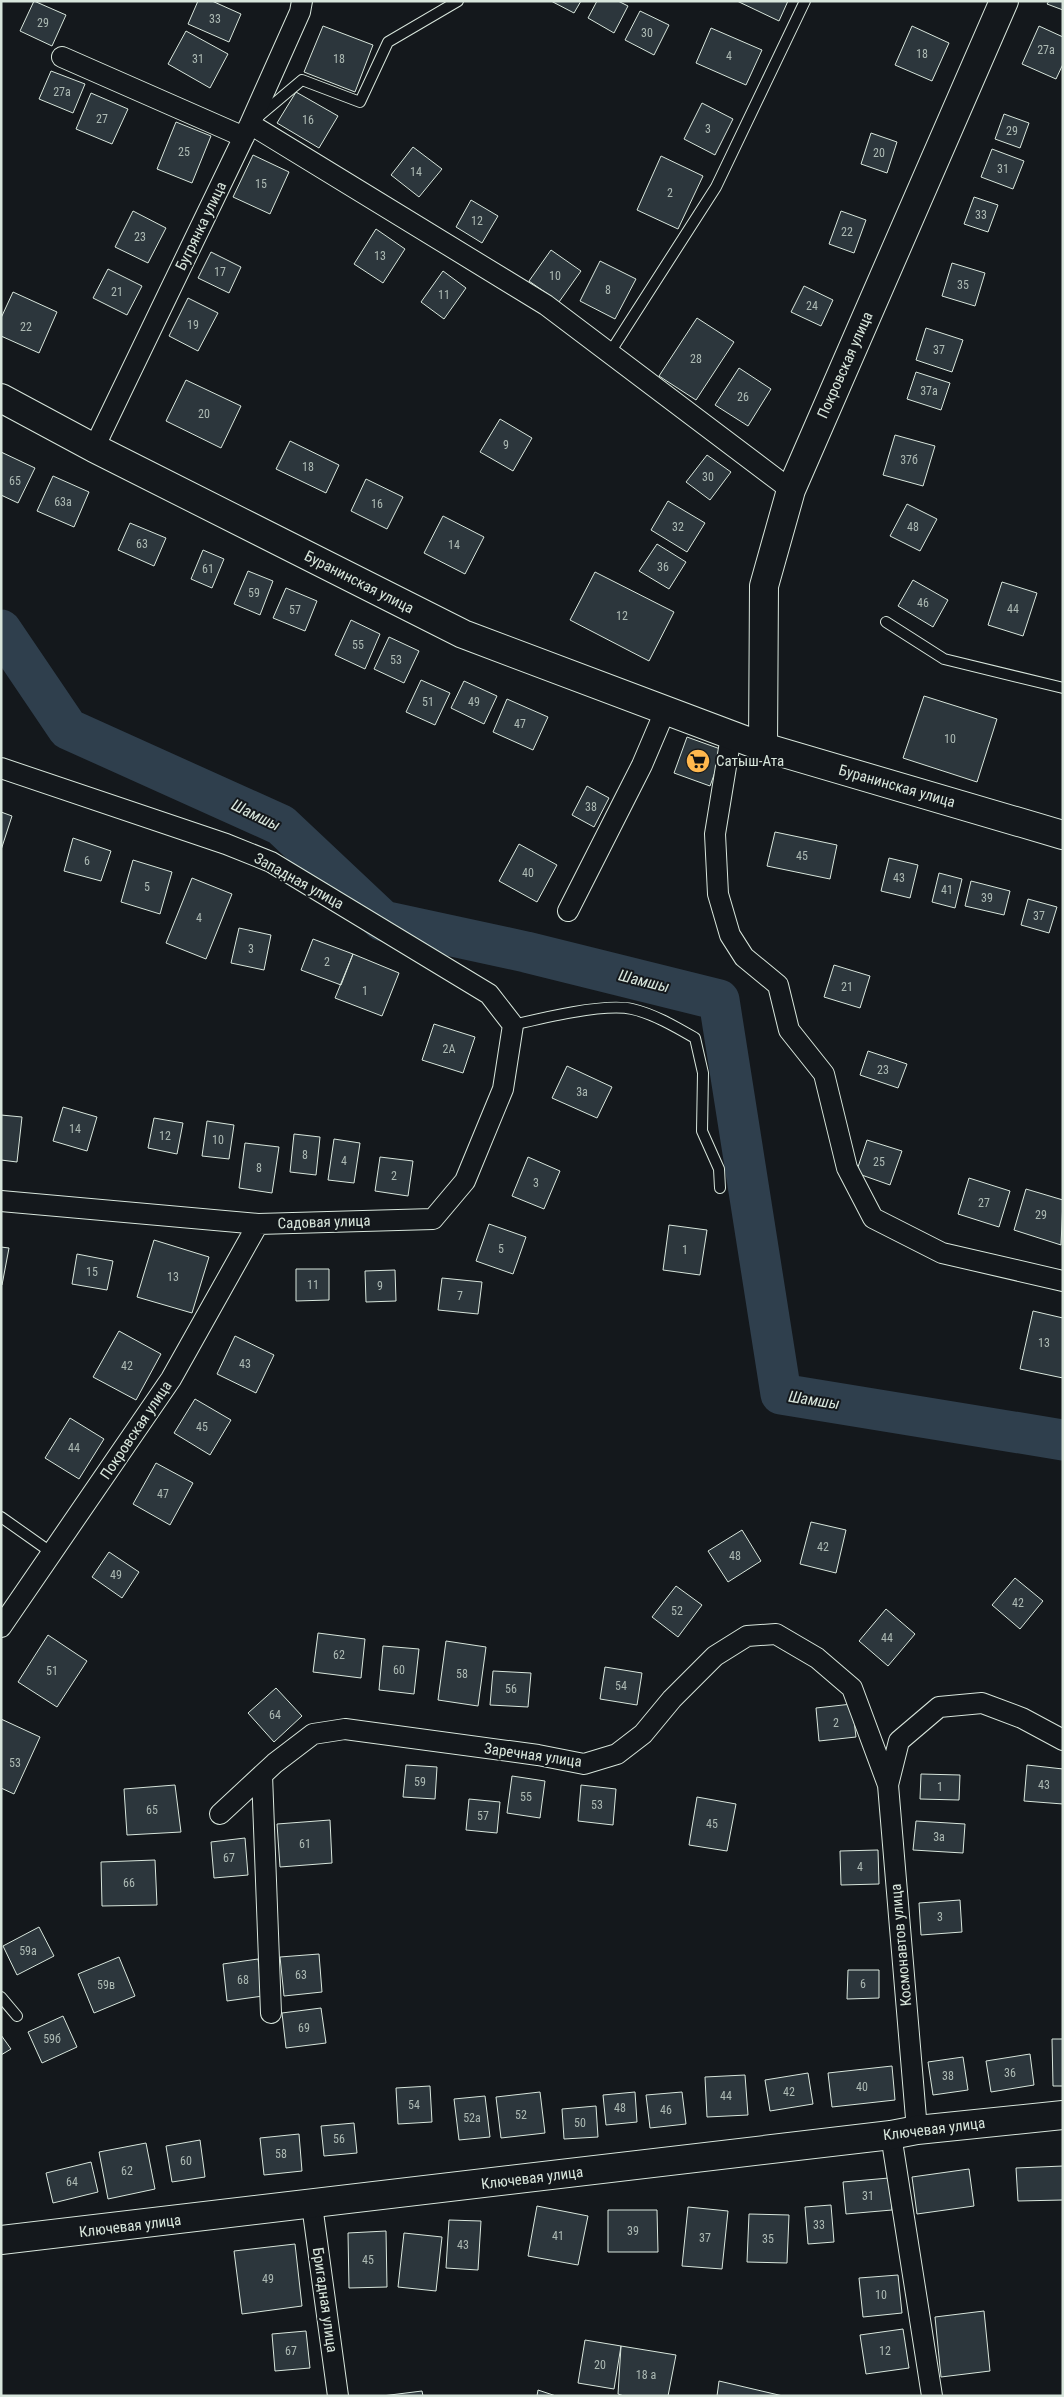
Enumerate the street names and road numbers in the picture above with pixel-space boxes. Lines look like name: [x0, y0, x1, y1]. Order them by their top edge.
street label: Бугрянка улица: [172, 179, 230, 273]
street label: Покровская улица: [813, 309, 877, 421]
street label: Буранинская улица: [301, 547, 417, 617]
street label: Буранинская улица: [837, 761, 957, 811]
street label: Западная улица: [251, 849, 347, 913]
street label: Садовая улица: [277, 1211, 371, 1233]
street label: Покровская улица: [96, 1377, 176, 1483]
street label: Заречная улица: [483, 1739, 583, 1771]
street label: Космонавтов улица: [887, 1883, 915, 2007]
street label: Ключевая улица: [882, 2114, 986, 2144]
street label: Ключевая улица: [480, 2163, 584, 2193]
street label: Ключевая улица: [78, 2211, 182, 2241]
street label: Бригадная улица: [309, 2246, 341, 2354]

